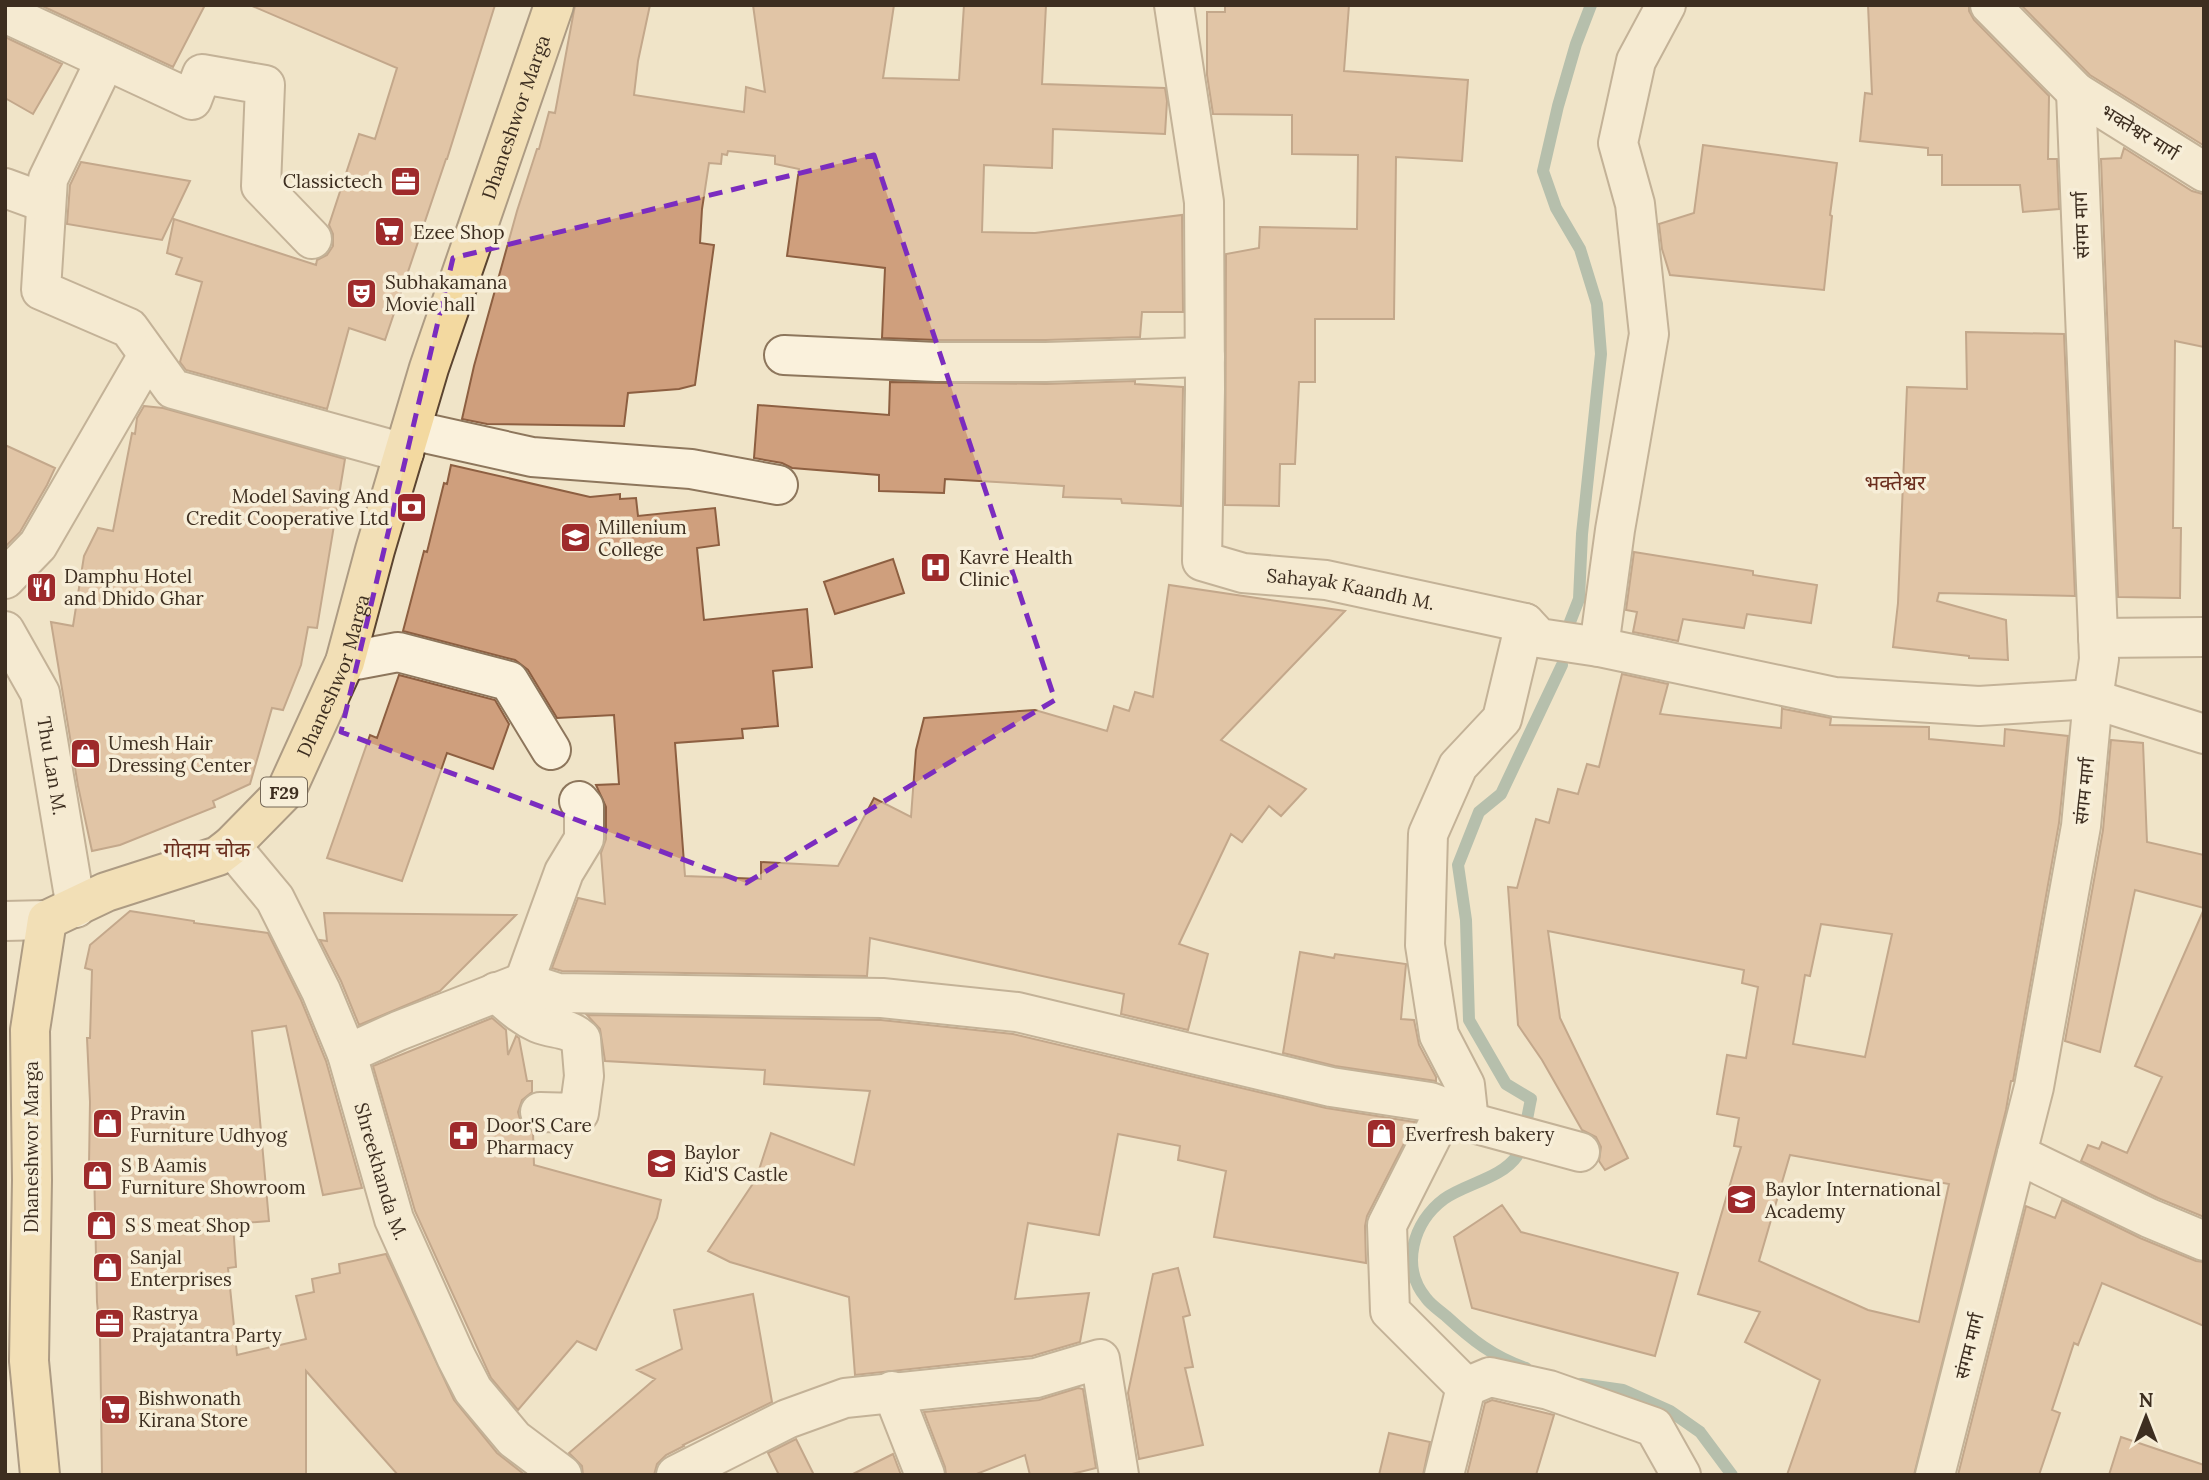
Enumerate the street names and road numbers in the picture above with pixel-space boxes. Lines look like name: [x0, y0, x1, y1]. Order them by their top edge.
street label: Dhaneshwor Marga: [476, 32, 555, 202]
street label: भक्तेश्वर मार्ग: [2097, 99, 2184, 166]
street label: संगम मार्ग: [2068, 190, 2094, 259]
street label: Sahayak Kaandh M.: [1266, 563, 1437, 615]
street label: Dhaneshwor Marga: [291, 592, 375, 761]
street label: Thu Lan M.: [32, 715, 72, 817]
street label: संगम मार्ग: [2069, 755, 2100, 826]
road number: F29: [261, 778, 307, 806]
street label: Dhaneshwor Marga: [19, 1061, 43, 1233]
street label: Shreekhanda M.: [349, 1100, 414, 1244]
street label: संगम मार्ग: [1949, 1310, 1989, 1381]

